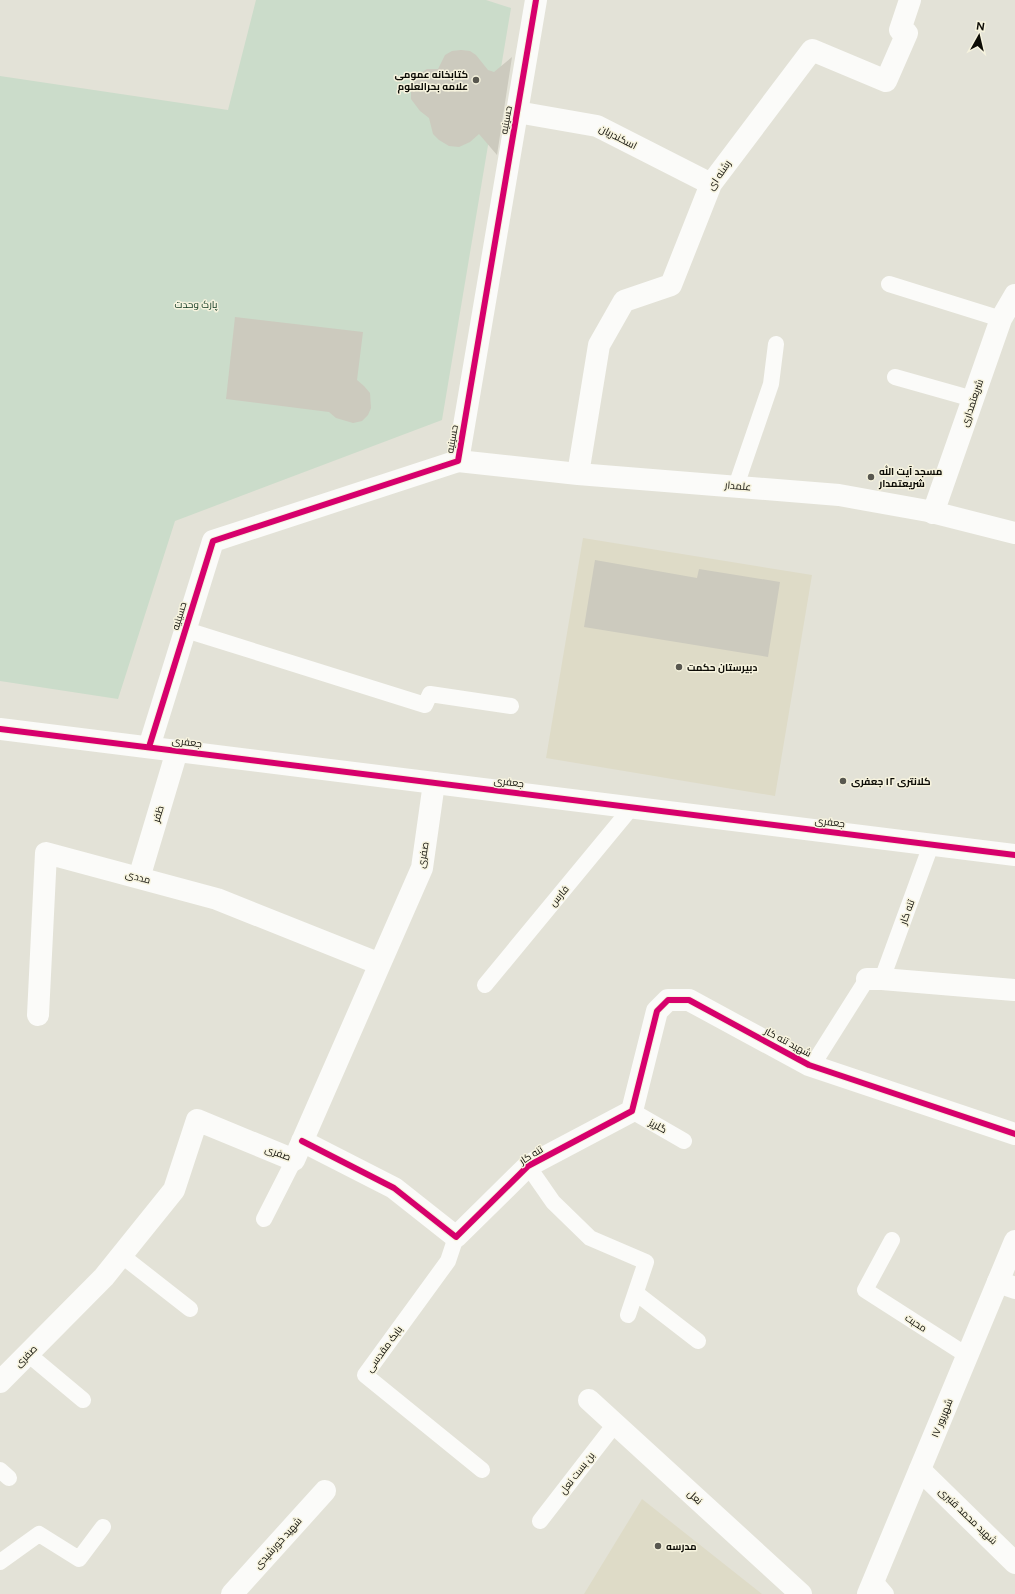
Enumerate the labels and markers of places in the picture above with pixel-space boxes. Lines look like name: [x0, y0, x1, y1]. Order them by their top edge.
place label: کتابخانه عمومی علامه بحرالعلوم: [395, 68, 468, 94]
marker: کتابخانه عمومی علامه بحرالعلوم: [471, 75, 481, 85]
place label: مسجد آیت الله شریعتمدار: [878, 464, 942, 490]
marker: مسجد آیت الله شریعتمدار: [866, 472, 876, 482]
place label: دبیرستان حکمت: [687, 661, 757, 674]
marker: دبیرستان حکمت: [674, 662, 684, 672]
place label: کلانتری ۱۲ جعفری: [851, 775, 931, 788]
marker: کلانتری ۱۲ جعفری: [838, 776, 848, 786]
place label: مدرسه: [666, 1540, 697, 1553]
marker: مدرسه: [653, 1541, 663, 1551]

